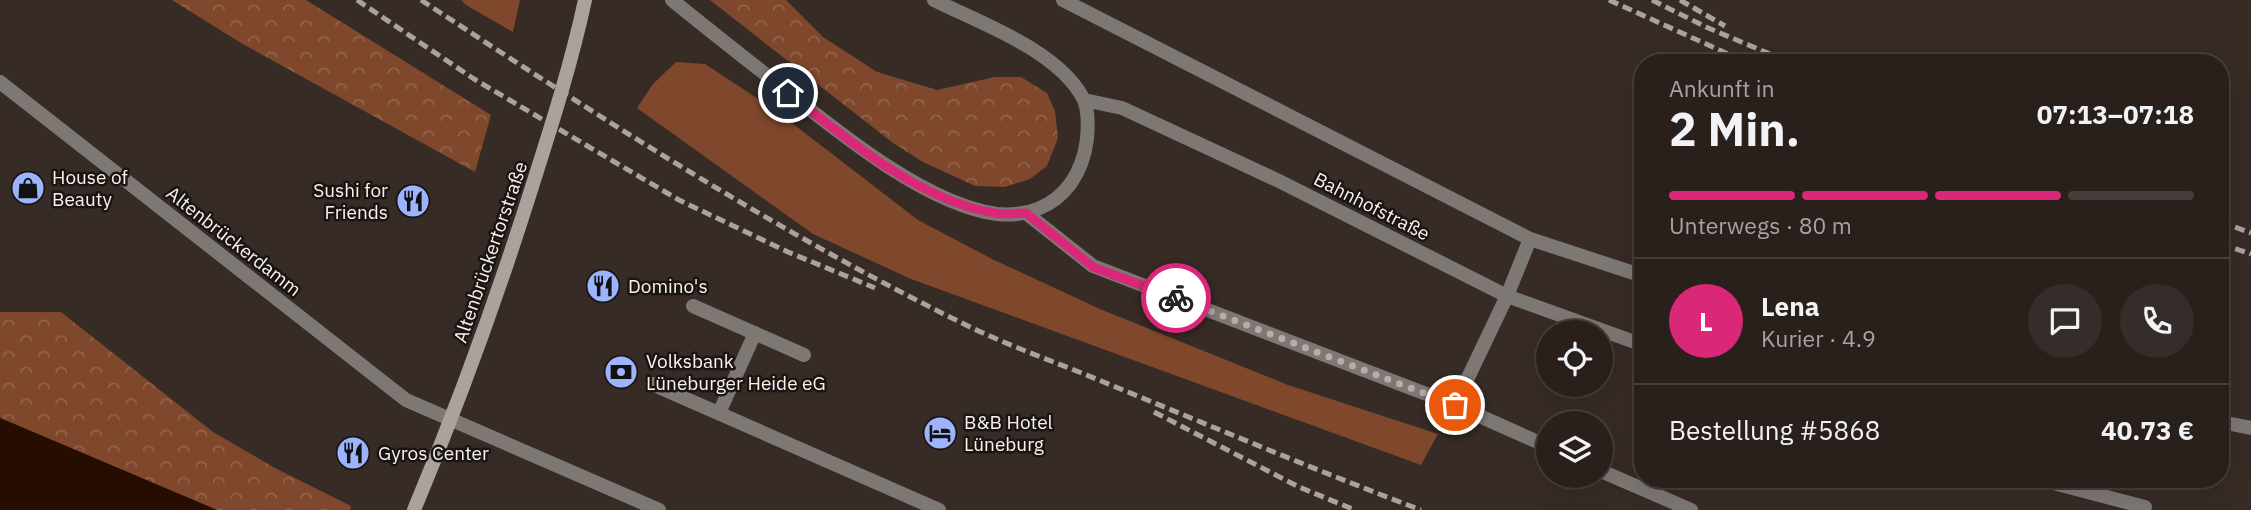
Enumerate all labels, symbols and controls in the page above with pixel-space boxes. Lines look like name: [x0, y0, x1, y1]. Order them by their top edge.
pin: [758, 63, 818, 123]
text: Ankunft in: [1669, 73, 1775, 103]
icon: home: [769, 74, 807, 112]
text: 07:13–07:18: [2037, 97, 2194, 131]
text: 2 Min.: [1669, 99, 1800, 159]
street label: Altenbrückertorstraße: [448, 158, 532, 346]
place label: House of Beauty: [52, 165, 128, 211]
street label: Bahnhofstraße: [1310, 166, 1434, 246]
shop icon: House of Beauty: [9, 169, 47, 207]
place label: Sushi for Friends: [313, 178, 388, 224]
street label: Altenbrückerdamm: [162, 181, 306, 301]
restaurant icon: Sushi for Friends: [394, 182, 432, 220]
text: Unterwegs · 80 m: [1669, 210, 1852, 240]
courier: [1141, 263, 1211, 333]
restaurant icon: Domino's: [584, 267, 622, 305]
place label: Domino's: [628, 274, 708, 298]
icon: bike: [1157, 279, 1195, 317]
button: chat: [2028, 284, 2102, 358]
button: phone: [2120, 284, 2194, 358]
text: Lena: [1761, 289, 1819, 323]
text: L: [1699, 304, 1713, 338]
map controls: [1536, 320, 1613, 488]
button: locate: [1536, 320, 1613, 397]
text: Kurier · 4.9: [1761, 323, 1876, 353]
place label: Volksbank Lüneburger Heide eG: [646, 349, 826, 395]
bank icon: Volksbank Lüneburger Heide eG: [602, 353, 640, 391]
pin: [1425, 375, 1485, 435]
icon: bag: [1436, 386, 1474, 424]
place label: B&B Hotel Lüneburg: [964, 410, 1053, 456]
button: layers: [1536, 411, 1613, 488]
text: Bestellung #5868: [1669, 413, 1880, 447]
text: 40.73 €: [2101, 413, 2194, 447]
hotel icon: B&B Hotel Lüneburg: [921, 414, 959, 452]
restaurant icon: Gyros Center: [334, 434, 372, 472]
place label: Gyros Center: [378, 441, 489, 465]

